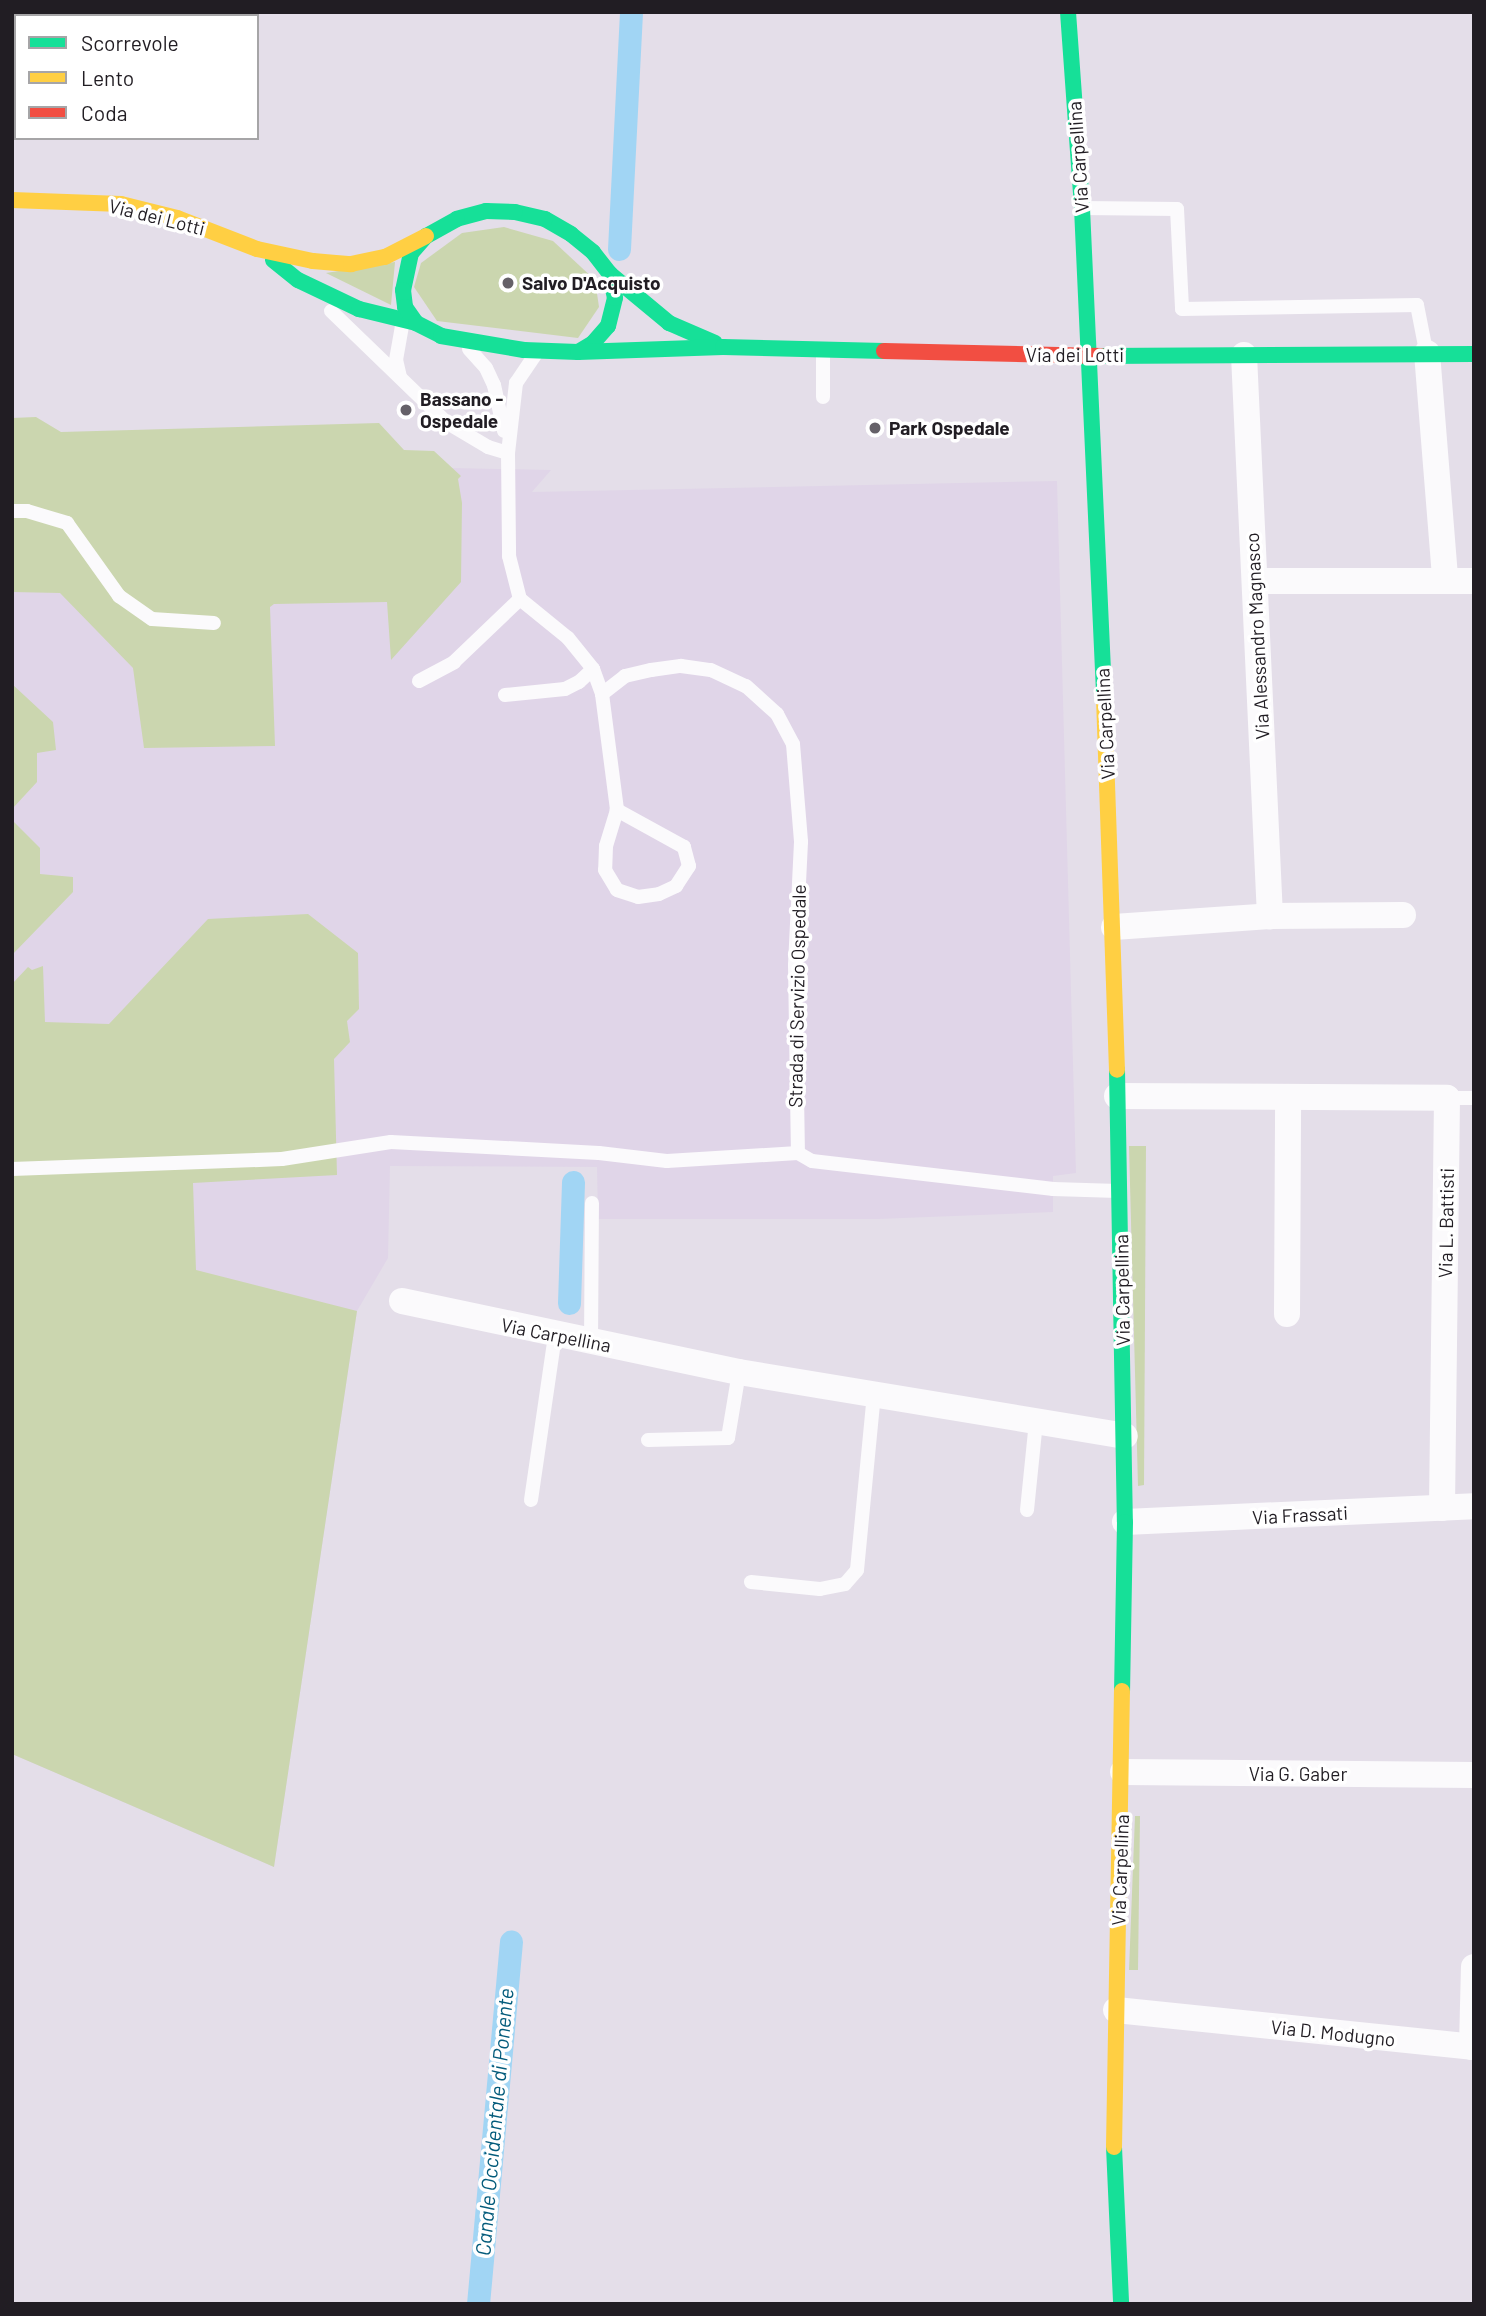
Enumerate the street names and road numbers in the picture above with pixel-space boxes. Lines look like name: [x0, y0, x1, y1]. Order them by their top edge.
street label: Via Carpellina: [1063, 101, 1093, 213]
street label: Via dei Lotti: [107, 194, 207, 240]
street label: Via dei Lotti: [1026, 344, 1124, 366]
street label: Via Alessandro Magnasco: [1240, 532, 1274, 740]
street label: Via Carpellina: [1091, 668, 1119, 780]
street label: Strada di Servizio Ospedale: [784, 884, 810, 1108]
street label: Via L. Battisti: [1434, 1168, 1458, 1278]
street label: Via Carpellina: [1110, 1234, 1134, 1346]
street label: Via Carpellina: [499, 1313, 613, 1357]
street label: Via Frassati: [1251, 1501, 1349, 1529]
street label: Via G. Gaber: [1249, 1763, 1347, 1785]
street label: Via Carpellina: [1107, 1814, 1133, 1926]
street label: Via D. Modugno: [1270, 2015, 1396, 2051]

